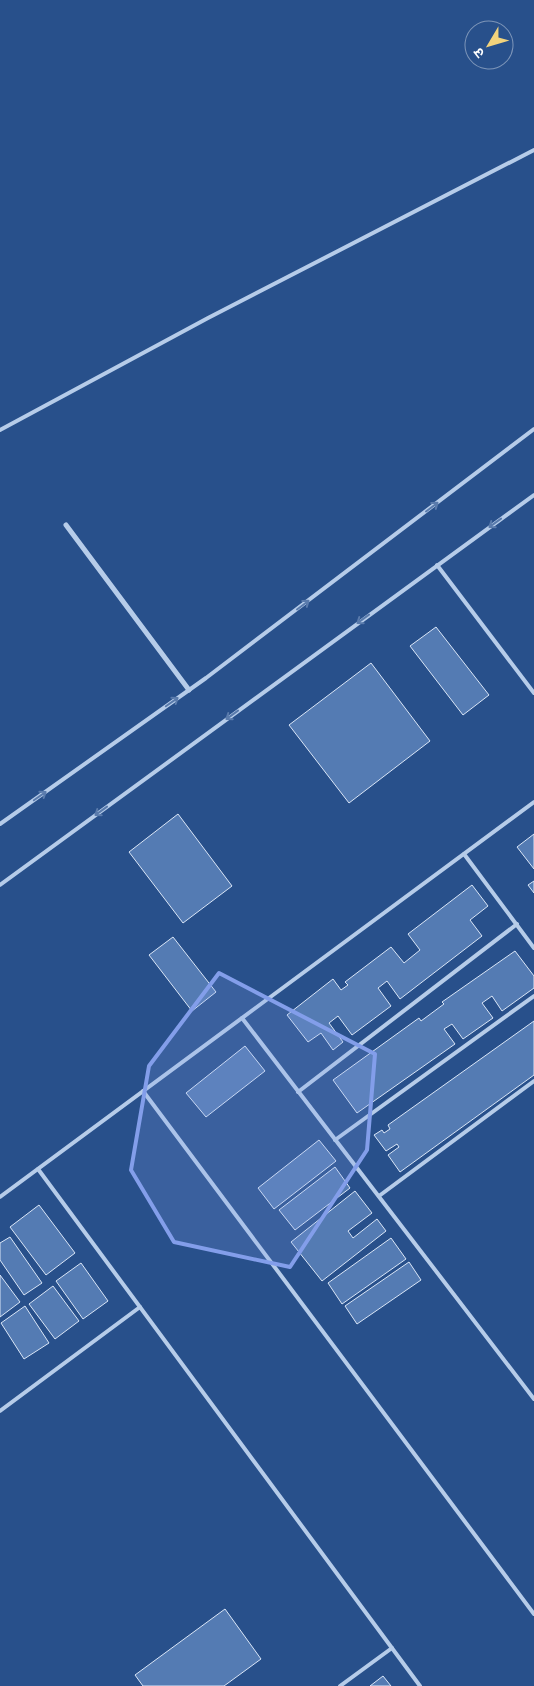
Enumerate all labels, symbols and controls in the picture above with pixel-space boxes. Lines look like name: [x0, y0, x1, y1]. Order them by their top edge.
north arrow: [464, 20, 514, 70]
text: उ: [469, 44, 488, 61]
one-way arrow: [425, 502, 439, 512]
one-way arrow: [488, 518, 502, 528]
one-way arrow: [296, 600, 310, 610]
one-way arrow: [356, 614, 370, 624]
one-way arrow: [165, 697, 179, 707]
one-way arrow: [225, 710, 239, 720]
one-way arrow: [33, 791, 47, 801]
one-way arrow: [94, 806, 108, 816]

